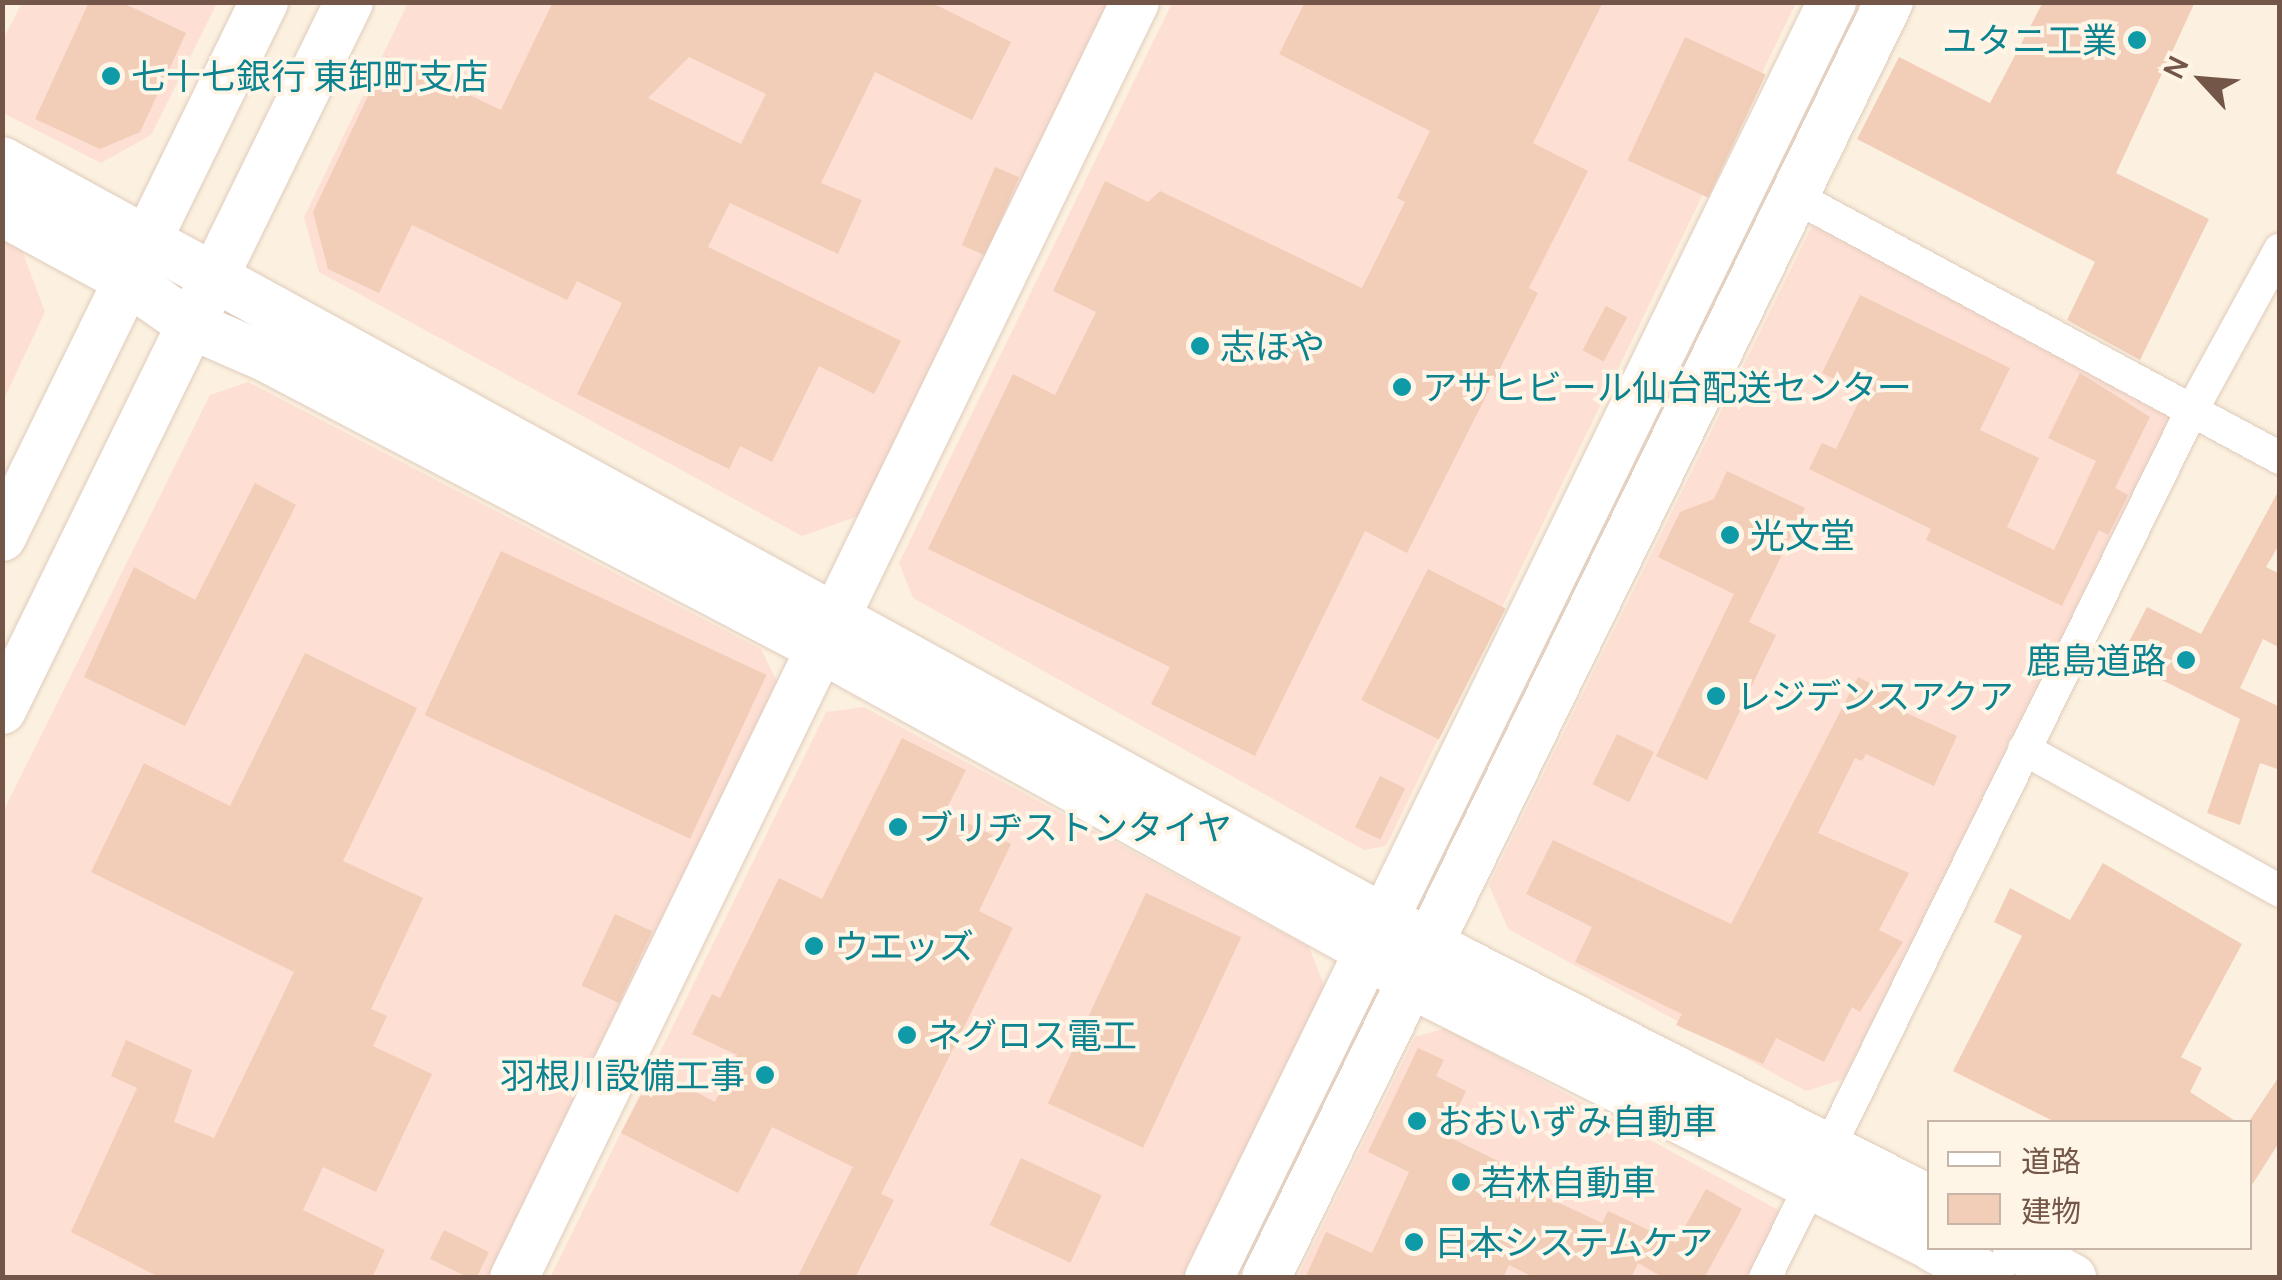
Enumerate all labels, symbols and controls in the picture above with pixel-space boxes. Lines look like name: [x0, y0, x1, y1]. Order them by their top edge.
place label: ユタニ工業: [1942, 19, 2117, 61]
marker: ユタニ工業: [2126, 29, 2148, 51]
north arrow: [2152, 30, 2252, 130]
text: N: [2154, 49, 2197, 84]
place label: 七十七銀行 東卸町支店: [131, 55, 488, 97]
marker: 七十七銀行 東卸町支店: [100, 65, 122, 87]
place label: 志ほや: [1220, 325, 1325, 367]
marker: 志ほや: [1189, 335, 1211, 357]
place label: アサヒビール仙台配送センター: [1422, 366, 1912, 408]
marker: アサヒビール仙台配送センター: [1391, 376, 1413, 398]
place label: 光文堂: [1750, 514, 1855, 556]
marker: 光文堂: [1719, 524, 1741, 546]
place label: 鹿島道路: [2026, 639, 2166, 681]
marker: 鹿島道路: [2175, 649, 2197, 671]
place label: レジデンスアクア: [1736, 675, 2016, 717]
marker: レジデンスアクア: [1705, 685, 1727, 707]
place label: ブリヂストンタイヤ: [918, 806, 1233, 848]
marker: ブリヂストンタイヤ: [887, 816, 909, 838]
place label: ウエッズ: [834, 925, 974, 967]
marker: ウエッズ: [803, 935, 825, 957]
place label: ネグロス電工: [927, 1014, 1137, 1056]
marker: ネグロス電工: [896, 1024, 918, 1046]
place label: 羽根川設備工事: [500, 1054, 745, 1096]
marker: 羽根川設備工事: [754, 1064, 776, 1086]
place label: おおいずみ自動車: [1437, 1100, 1717, 1142]
marker: おおいずみ自動車: [1406, 1110, 1428, 1132]
legend: [1927, 1120, 2252, 1250]
text: 道路: [2021, 1140, 2081, 1181]
place label: 若林自動車: [1481, 1161, 1656, 1203]
marker: 若林自動車: [1450, 1171, 1472, 1193]
text: 建物: [2021, 1190, 2081, 1231]
place label: 日本システムケア: [1434, 1221, 1714, 1263]
marker: 日本システムケア: [1403, 1231, 1425, 1253]

